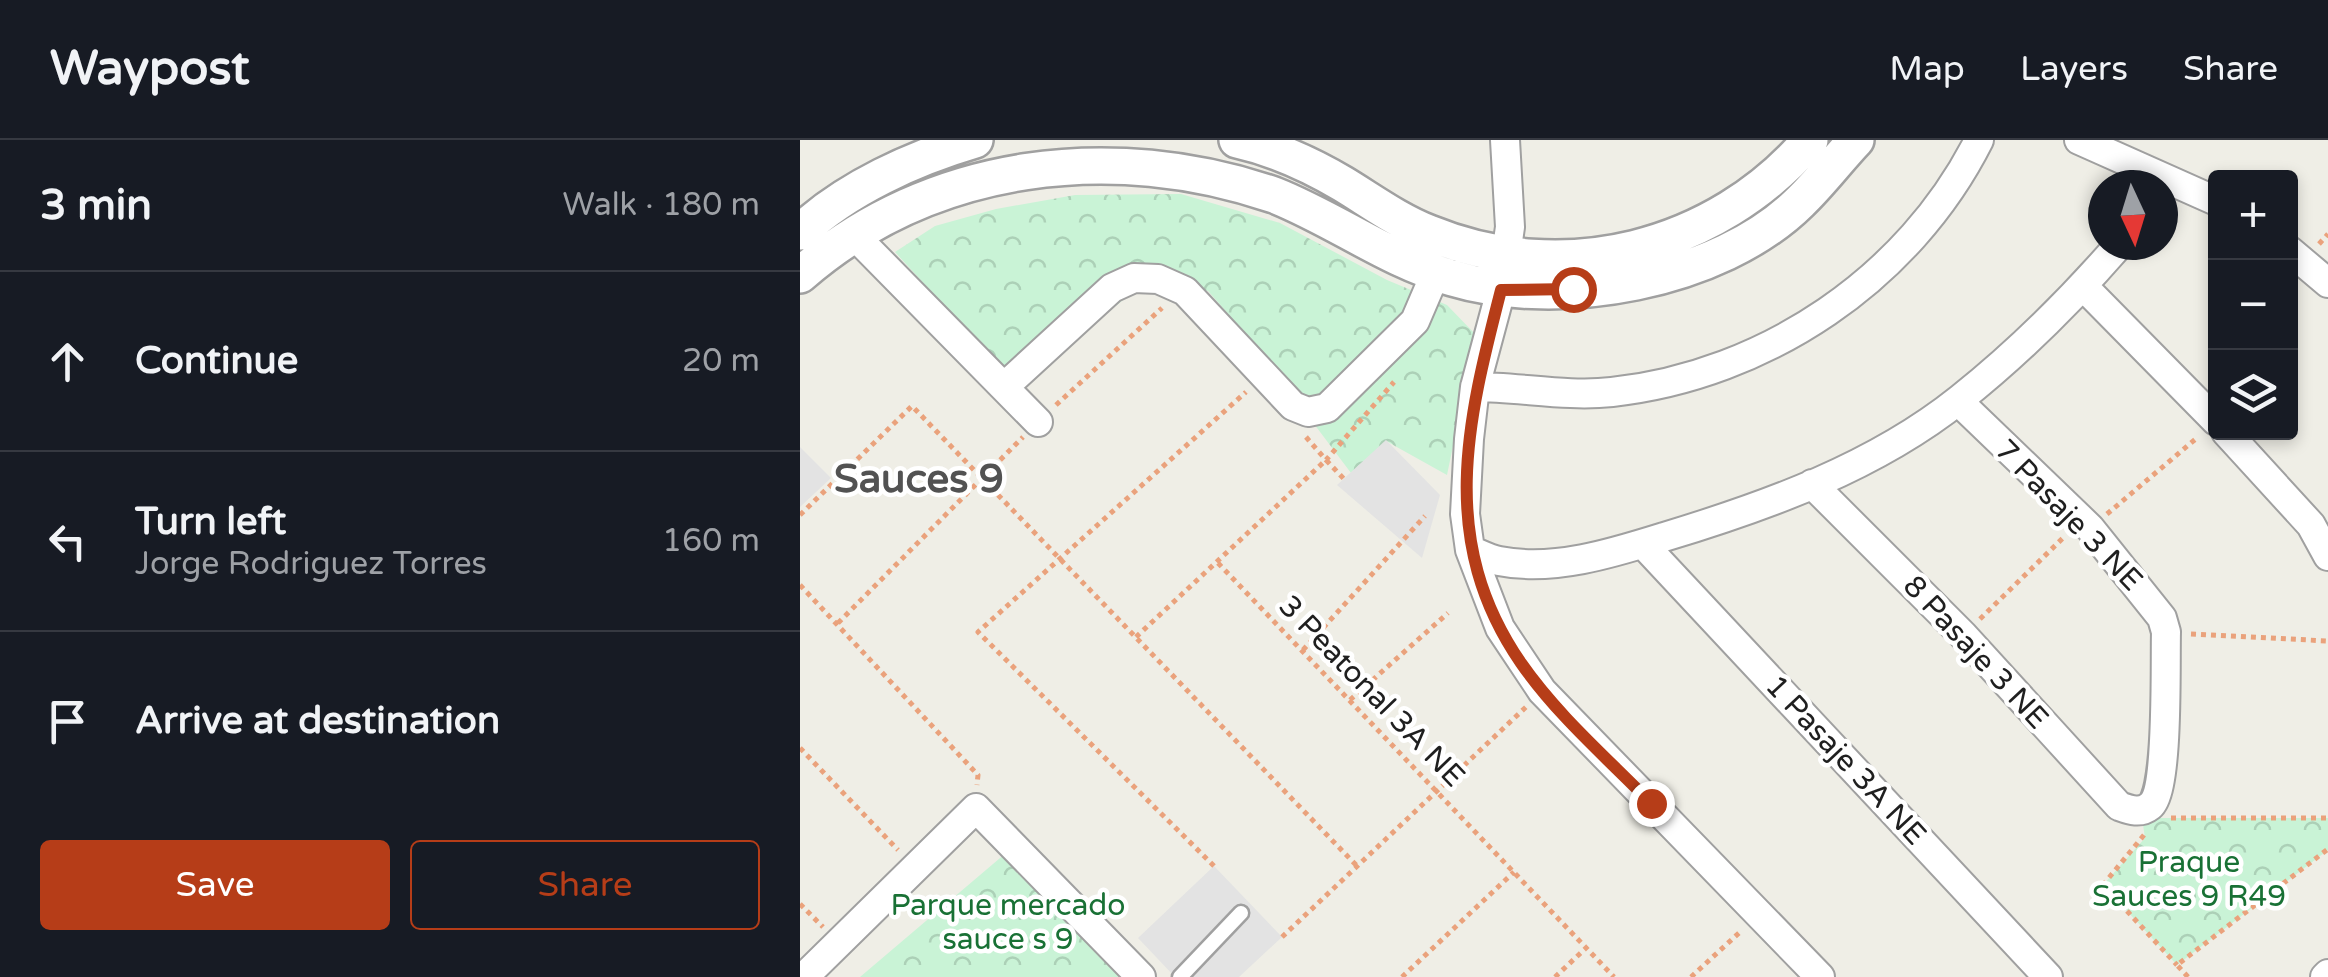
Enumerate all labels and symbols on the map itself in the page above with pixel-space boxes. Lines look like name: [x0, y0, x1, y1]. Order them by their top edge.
north arrow: [2088, 170, 2178, 260]
route start: [1551, 267, 1597, 313]
street label: 7 Pasaje 3 NE: [1987, 432, 2150, 599]
district label: Sauces 9: [834, 455, 1004, 503]
street label: 8 Pasaje 3 NE: [1895, 568, 2056, 737]
street label: 3 Peatonal 3A NE: [1271, 588, 1472, 795]
street label: 1 Pasaje 3A NE: [1757, 668, 1934, 853]
route end: [1629, 781, 1675, 827]
park label: Praque Sauces 9 R49: [2092, 844, 2286, 915]
park label: Parque mercado sauce s 9: [891, 887, 1125, 958]

